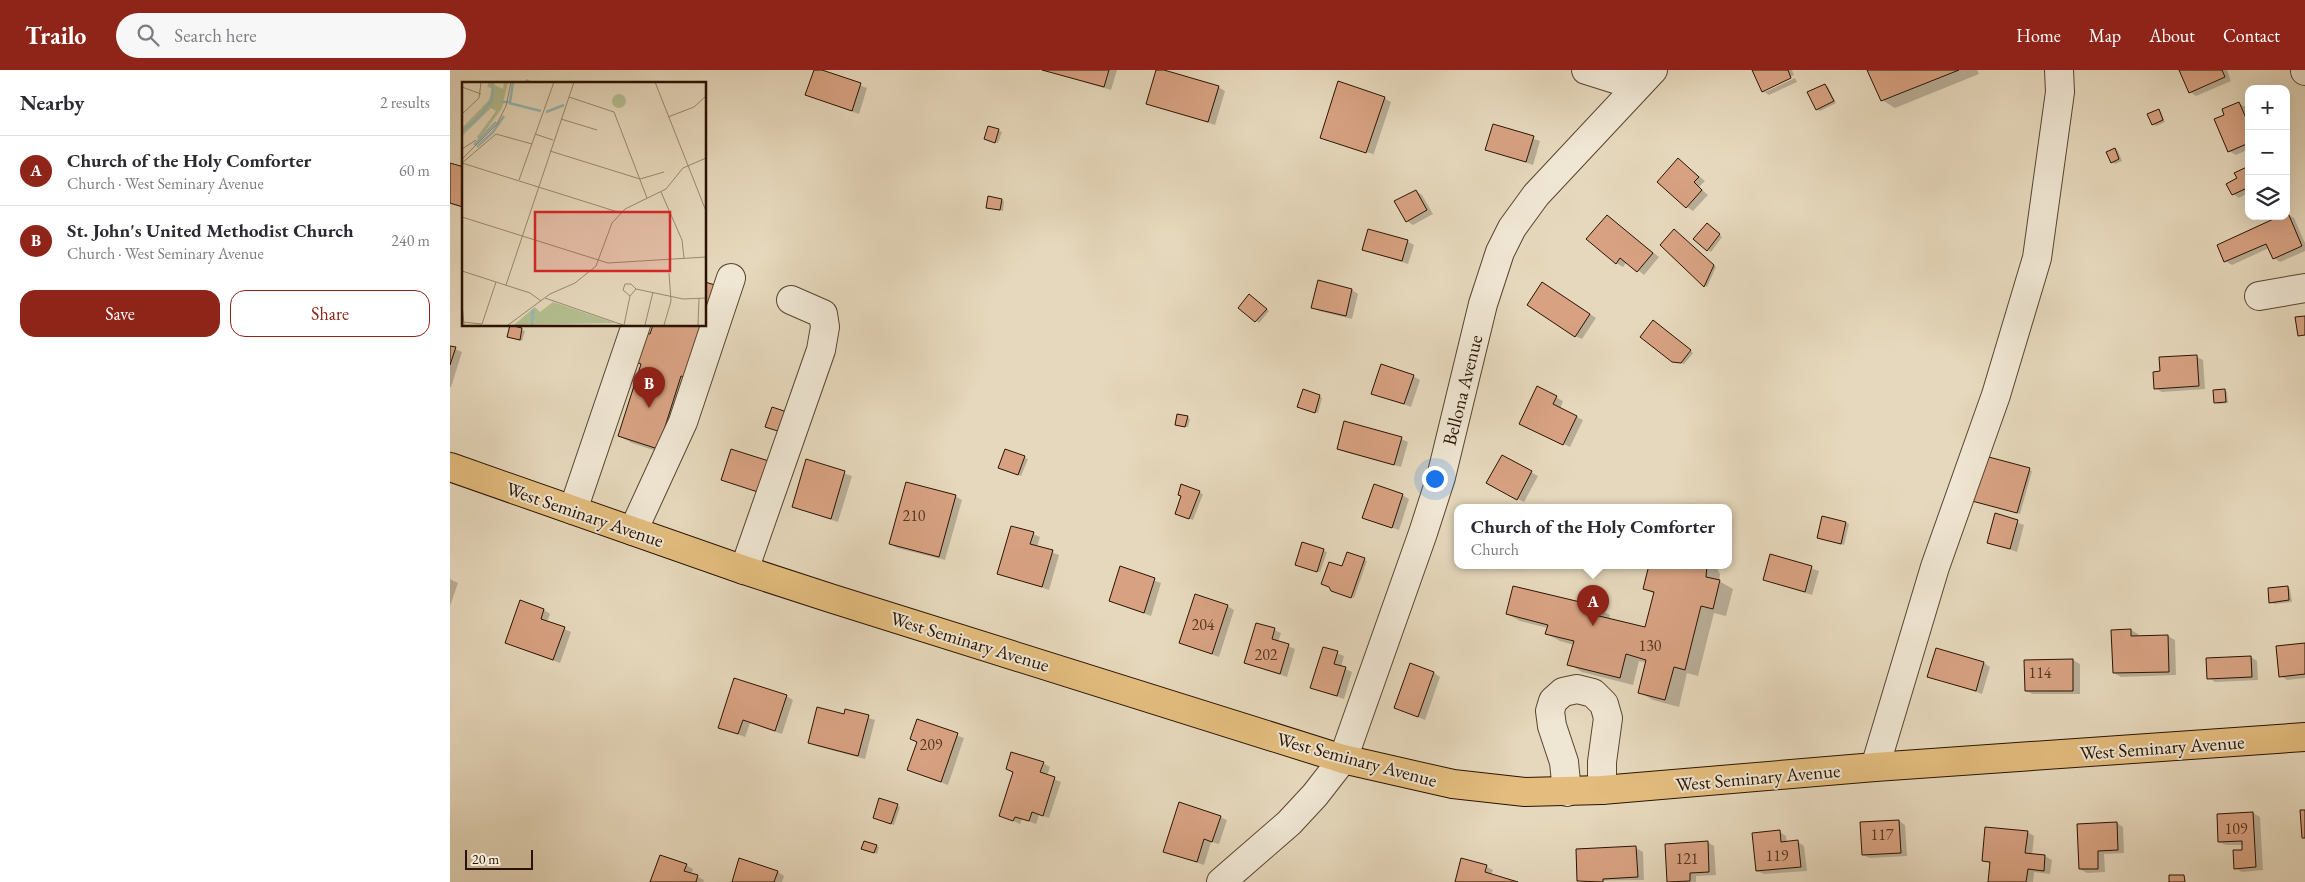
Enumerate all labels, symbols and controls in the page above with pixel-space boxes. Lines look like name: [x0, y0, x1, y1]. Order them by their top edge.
search box: [116, 13, 466, 58]
text: Trailo: [25, 20, 86, 51]
icon: search: [134, 21, 162, 49]
text: Search here: [174, 23, 257, 48]
text: Home: [2016, 24, 2061, 47]
text: Map: [2089, 24, 2121, 47]
text: About: [2149, 24, 2195, 47]
text: Contact: [2223, 24, 2280, 47]
inset map: [462, 82, 706, 326]
map controls: [2245, 85, 2290, 220]
button: +: [2245, 85, 2290, 130]
text: Nearby: [20, 89, 84, 116]
text: 2 results: [380, 92, 430, 113]
button: −: [2245, 130, 2290, 175]
text: Church of the Holy Comforter: [67, 148, 311, 173]
text: A: [30, 160, 42, 181]
text: 60 m: [399, 160, 430, 181]
text: Church · West Seminary Avenue: [67, 173, 264, 194]
button: layers: [2245, 175, 2290, 220]
text: St. John's United Methodist Church: [67, 218, 354, 243]
text: B: [31, 230, 41, 251]
text: 240 m: [391, 230, 430, 251]
text: Church · West Seminary Avenue: [67, 243, 264, 264]
button: Save: [20, 290, 220, 337]
button: Share: [230, 290, 430, 337]
street label: Bellona Avenue: [1437, 332, 1488, 448]
pin: B: [633, 367, 665, 408]
your location: [1422, 466, 1448, 492]
street label: West Seminary Avenue: [503, 476, 667, 553]
popup: [1454, 504, 1732, 569]
house number: 210: [902, 505, 926, 526]
text: Church of the Holy Comforter: [1471, 514, 1715, 539]
text: Church: [1471, 539, 1519, 560]
pin: A: [1577, 585, 1609, 626]
street label: West Seminary Avenue: [887, 605, 1052, 678]
house number: 204: [1191, 614, 1215, 635]
house number: 130: [1638, 635, 1662, 656]
house number: 202: [1254, 644, 1278, 665]
house number: 114: [2028, 662, 2052, 683]
street label: West Seminary Avenue: [1274, 726, 1440, 793]
street label: West Seminary Avenue: [2079, 729, 2245, 766]
house number: 209: [919, 734, 943, 755]
street label: West Seminary Avenue: [1675, 758, 1841, 797]
house number: 109: [2224, 818, 2248, 839]
house number: 117: [1870, 824, 1894, 845]
house number: 119: [1765, 845, 1789, 866]
scale bar: [465, 847, 532, 870]
house number: 121: [1675, 848, 1699, 869]
text: 20 m: [472, 850, 499, 868]

